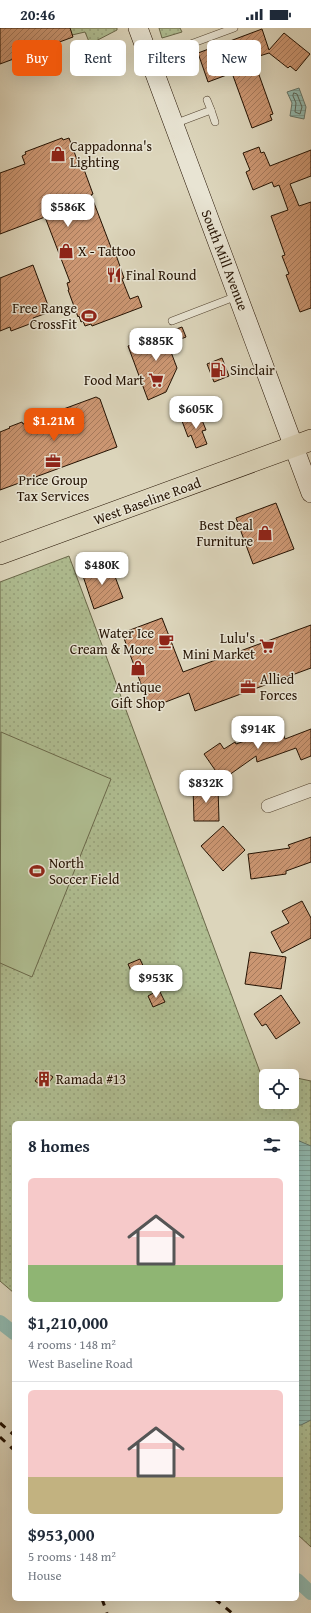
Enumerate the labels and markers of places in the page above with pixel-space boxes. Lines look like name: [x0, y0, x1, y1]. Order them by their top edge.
place label: Cappadonna's Lighting: [70, 136, 152, 172]
shop icon: Cappadonna's Lighting: [49, 145, 67, 163]
pin: $586K: [40, 194, 96, 228]
place label: X - Tattoo: [78, 241, 136, 261]
shop icon: X - Tattoo: [57, 242, 75, 260]
place label: Final Round: [126, 265, 197, 285]
restaurant icon: Final Round: [105, 266, 123, 284]
place label: Free Range CrossFit: [12, 298, 77, 334]
sports icon: Free Range CrossFit: [80, 307, 98, 325]
pin: $885K: [128, 328, 184, 362]
place label: Sinclair: [230, 360, 275, 380]
fuel station icon: Sinclair: [209, 361, 227, 379]
place label: Food Mart: [84, 370, 144, 390]
supermarket icon: Food Mart: [147, 371, 165, 389]
pin: $605K: [168, 396, 224, 430]
pin: $1.21M: [21, 408, 87, 442]
office icon: Price Group Tax Services: [44, 452, 62, 470]
place label: Price Group Tax Services: [17, 470, 89, 506]
place label: Best Deal Furniture: [196, 515, 253, 551]
shop icon: Best Deal Furniture: [256, 524, 274, 542]
pin: $480K: [74, 552, 130, 586]
place label: Water Ice Cream & More: [70, 623, 154, 659]
place label: Lulu's Mini Market: [183, 628, 255, 664]
cafe icon: Water Ice Cream & More: [157, 632, 175, 650]
supermarket icon: Lulu's Mini Market: [258, 637, 276, 655]
shop icon: Antique Gift Shop: [129, 659, 147, 677]
place label: Allied Forces: [260, 669, 297, 705]
place label: Antique Gift Shop: [111, 677, 165, 713]
office icon: Allied Forces: [239, 678, 257, 696]
pin: $914K: [230, 716, 286, 750]
pin: $832K: [178, 770, 234, 804]
place label: North Soccer Field: [49, 853, 120, 889]
sports icon: North Soccer Field: [28, 862, 46, 880]
pin: $953K: [128, 965, 184, 999]
place label: Ramada #13: [56, 1069, 126, 1089]
building icon: Ramada #13: [35, 1070, 53, 1088]

